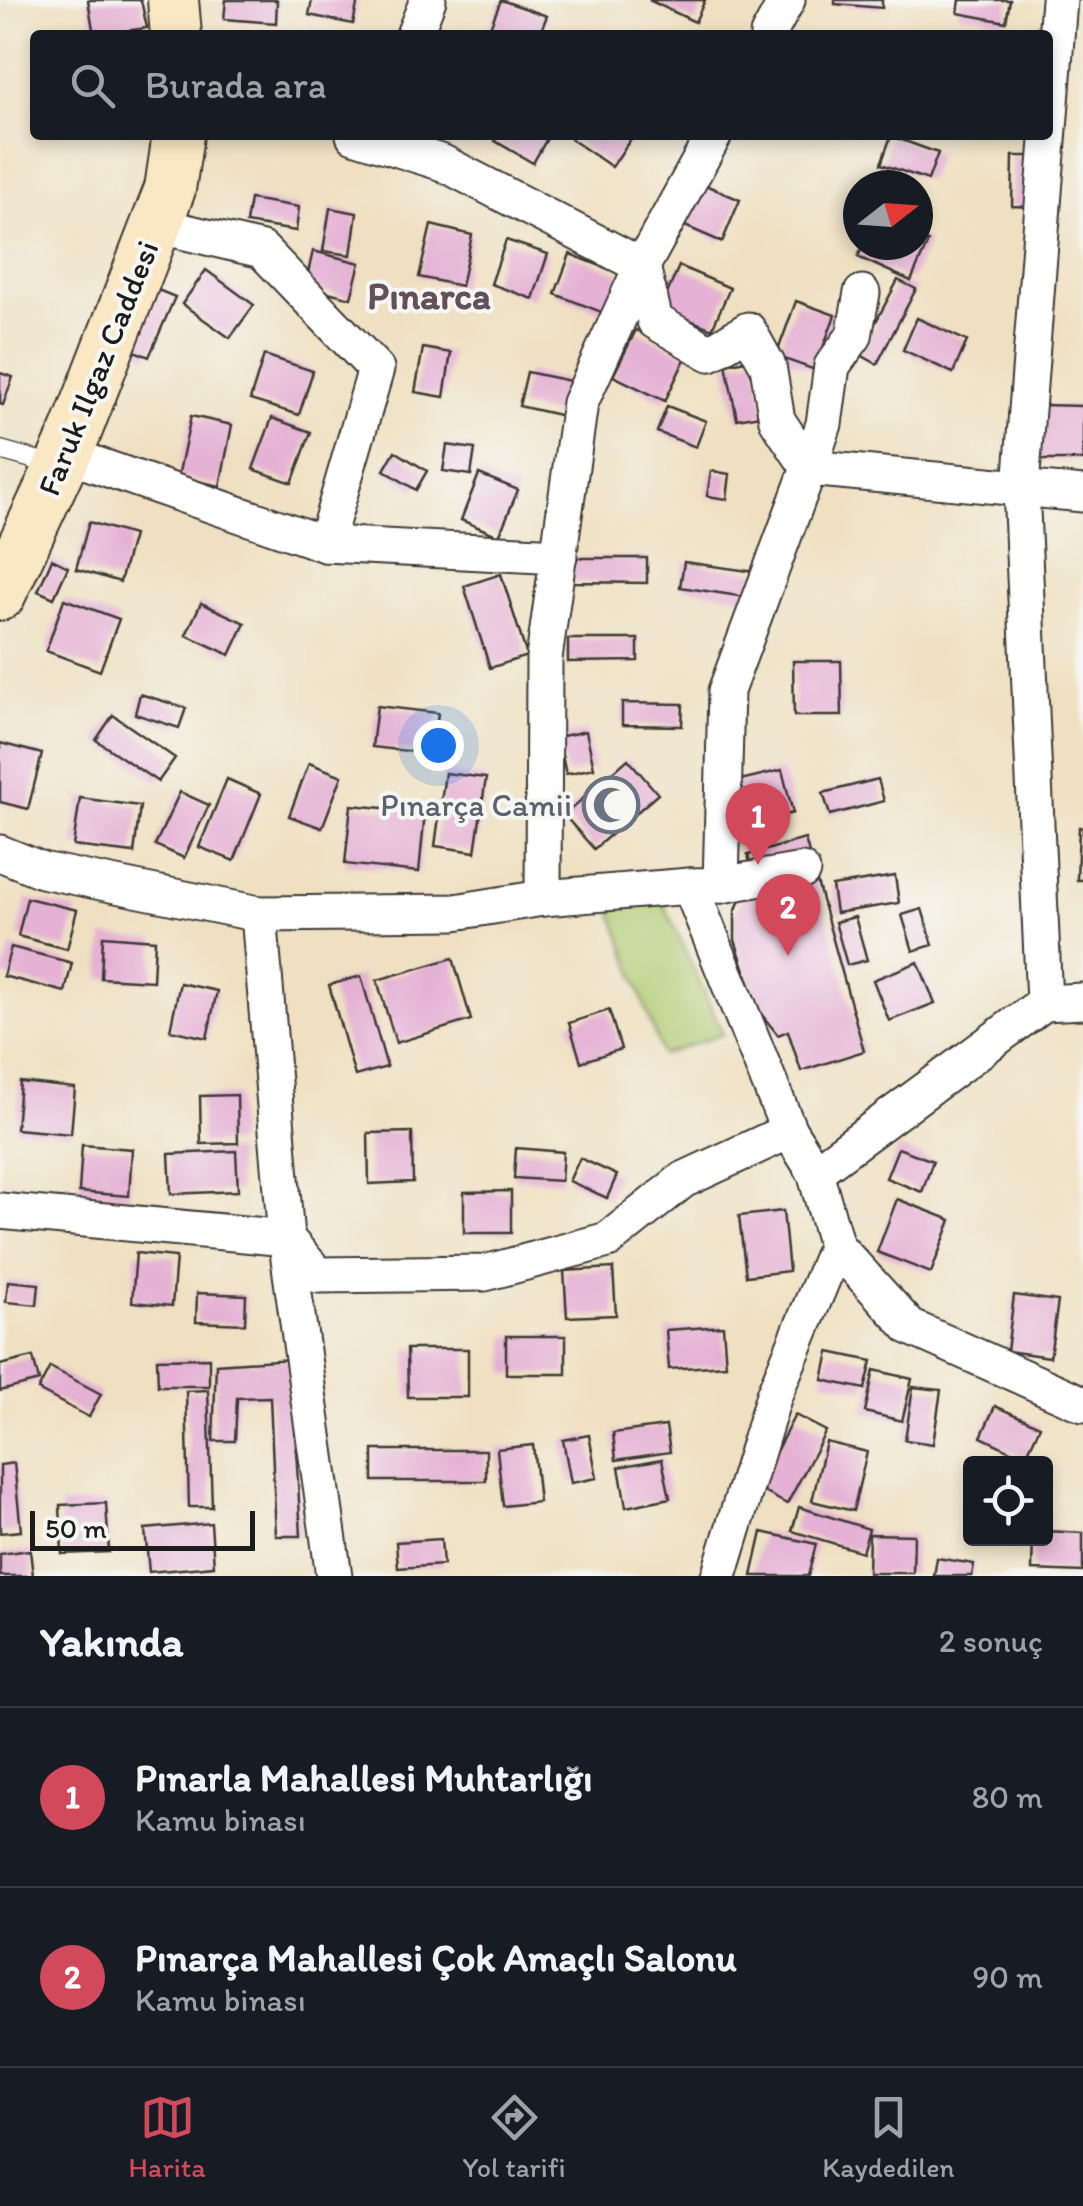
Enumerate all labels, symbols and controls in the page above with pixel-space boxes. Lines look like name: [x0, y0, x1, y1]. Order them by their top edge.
search box: [30, 30, 1053, 140]
icon: search: [65, 58, 120, 113]
text: Burada ara: [145, 62, 327, 108]
north arrow: [843, 170, 933, 260]
street label: Faruk Ilgaz Caddesi: [30, 235, 166, 501]
district label: Pınarca: [367, 273, 491, 319]
your location: [413, 720, 464, 771]
mosque icon: Pınarça Camii: [581, 775, 641, 835]
pin: 1: [726, 782, 790, 865]
place label: Pınarça Camii: [380, 786, 572, 824]
pin: 2: [756, 874, 820, 956]
map controls: [963, 1456, 1053, 1546]
button: locate: [963, 1456, 1053, 1546]
scale bar: [30, 1506, 255, 1550]
text: 50 m: [45, 1511, 107, 1545]
text: Yakında: [40, 1616, 183, 1667]
text: 2 sonuç: [939, 1622, 1043, 1660]
text: Pınarla Mahallesi Muhtarlığı: [135, 1755, 593, 1801]
text: 1: [65, 1778, 80, 1816]
text: 80 m: [972, 1778, 1043, 1816]
text: Kamu binası: [135, 1801, 306, 1839]
text: Pınarça Mahallesi Çok Amaçlı Salonu: [135, 1935, 737, 1981]
text: 2: [64, 1958, 81, 1996]
text: 90 m: [972, 1958, 1043, 1996]
text: Kamu binası: [135, 1981, 306, 2019]
tab: Harita: [128, 2090, 206, 2184]
tab: Yol tarifi: [463, 2090, 565, 2184]
tab: Kaydedilen: [822, 2090, 955, 2184]

